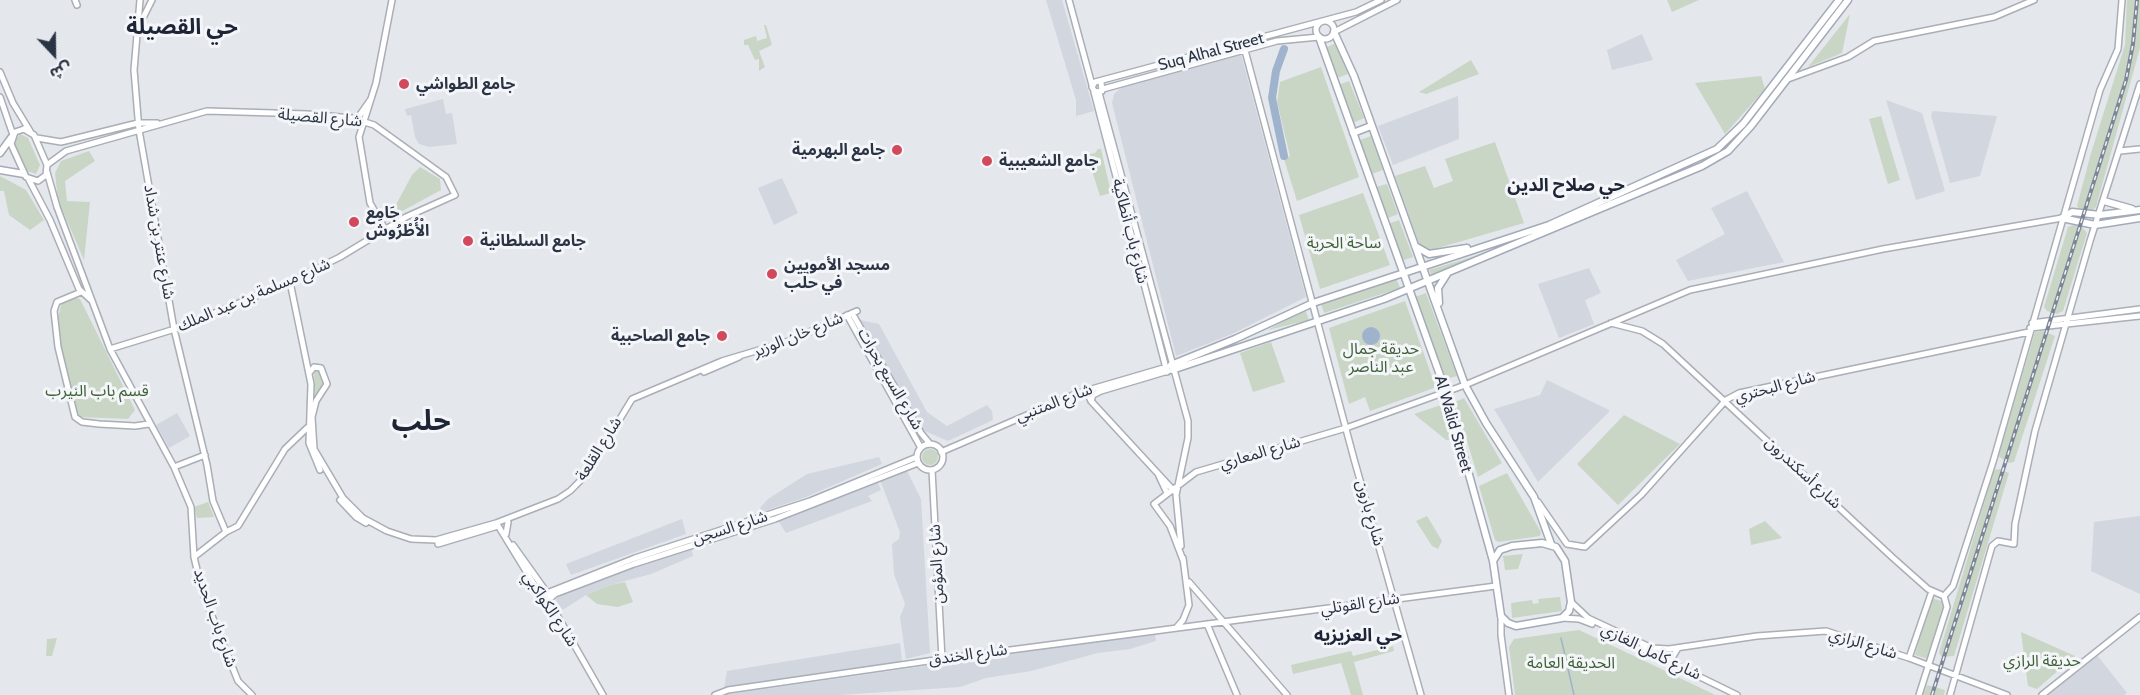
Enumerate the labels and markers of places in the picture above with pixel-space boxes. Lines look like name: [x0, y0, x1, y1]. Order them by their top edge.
place label: جامع الطواشي: [416, 74, 515, 94]
marker: جامع الطواشي: [397, 77, 411, 91]
place label: جامع البهرمية: [792, 140, 885, 160]
marker: جامع البهرمية: [890, 143, 904, 157]
place label: جامع الشعيبية: [999, 151, 1099, 171]
marker: جامع الشعيبية: [980, 154, 994, 168]
place label: جَامِع الْأُطْرُوش: [366, 203, 429, 241]
marker: جَامِع الْأُطْرُوش: [347, 215, 361, 229]
place label: جامع السلطانية: [480, 231, 586, 251]
marker: جامع السلطانية: [461, 234, 475, 248]
place label: مسجد الأمويين في حلب: [784, 255, 890, 293]
marker: مسجد الأمويين في حلب: [765, 267, 779, 281]
place label: جامع الصاحبية: [611, 326, 710, 346]
marker: جامع الصاحبية: [715, 329, 729, 343]

